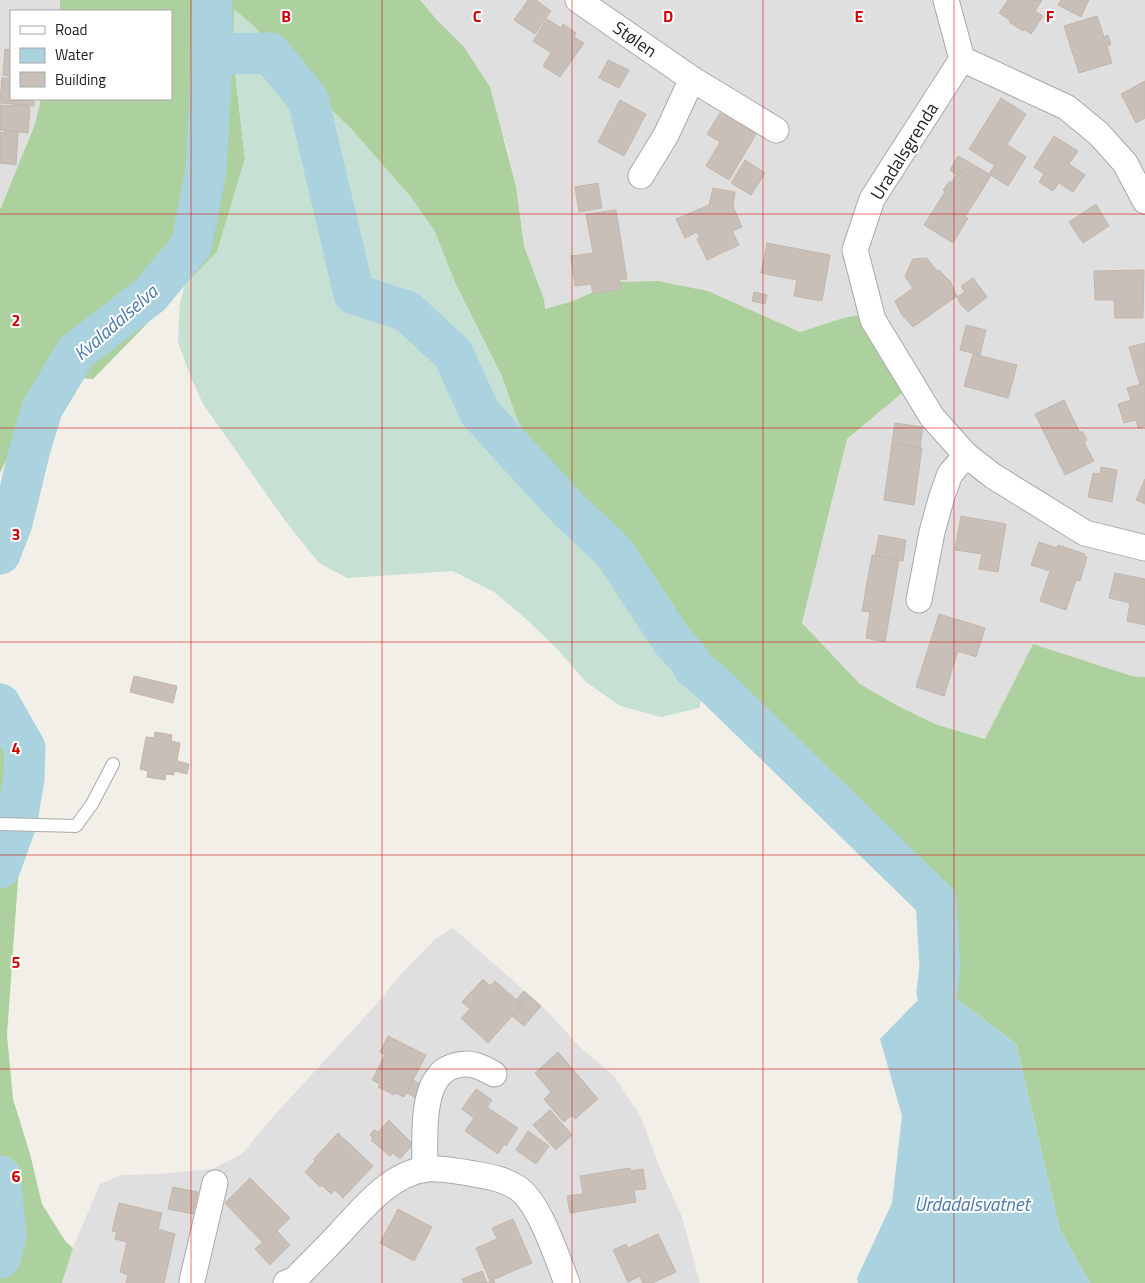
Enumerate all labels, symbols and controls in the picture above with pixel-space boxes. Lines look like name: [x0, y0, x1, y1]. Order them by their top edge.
text: B: [281, 4, 291, 28]
text: C: [473, 4, 482, 28]
text: D: [663, 4, 673, 28]
text: E: [855, 4, 864, 28]
text: F: [1046, 4, 1055, 28]
legend: [10, 10, 172, 100]
street label: Stølen: [607, 14, 663, 64]
text: Road: [55, 18, 87, 41]
text: Water: [55, 43, 94, 66]
text: Building: [55, 68, 106, 91]
street label: Uradalsgrenda: [863, 97, 945, 205]
water label: Kvaladalselva: [67, 276, 165, 367]
text: 2: [12, 308, 20, 332]
text: 3: [12, 522, 20, 546]
text: 4: [12, 736, 21, 760]
text: 5: [12, 950, 21, 974]
text: 6: [12, 1164, 21, 1188]
water label: Urdadalsvatnet: [914, 1189, 1032, 1218]

